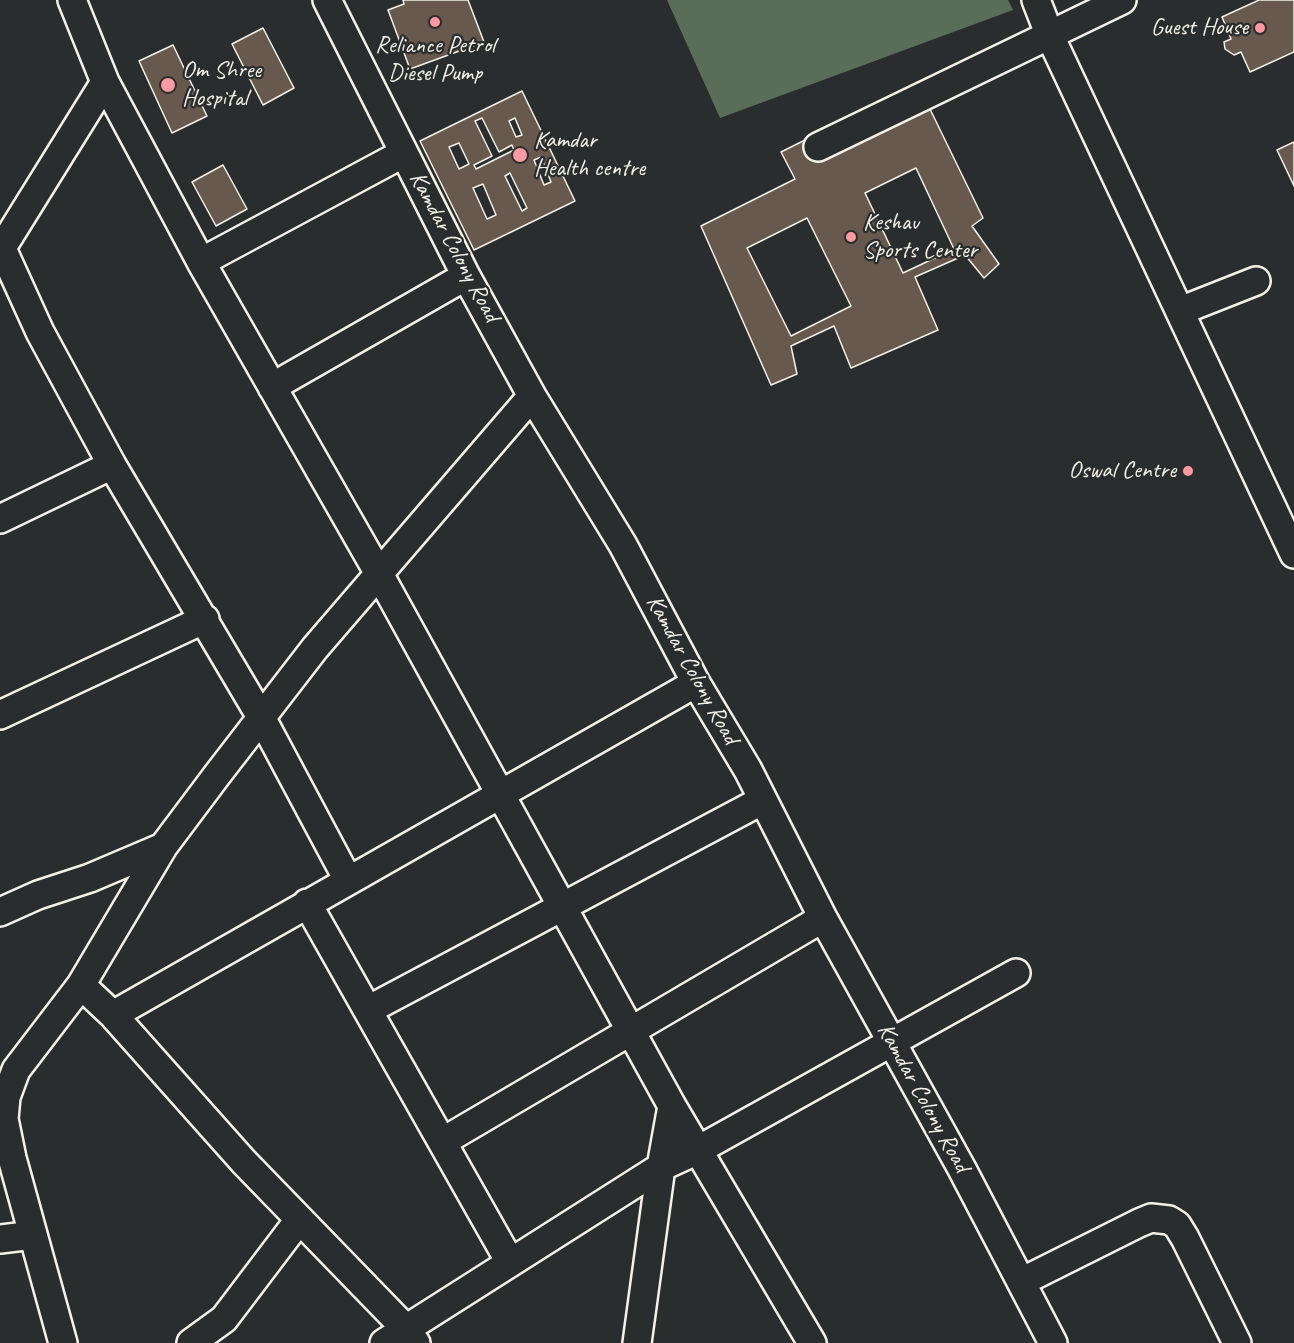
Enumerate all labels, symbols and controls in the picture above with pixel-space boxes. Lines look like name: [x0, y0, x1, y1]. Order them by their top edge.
place label: Guest House: [1151, 14, 1248, 42]
marker: Reliance Petrol Diesel Pump: [428, 15, 442, 29]
marker: Guest House: [1253, 21, 1267, 35]
place label: Reliance Petrol Diesel Pump: [375, 32, 495, 88]
place label: Om Shree Hospital: [182, 57, 261, 113]
marker: Om Shree Hospital: [159, 76, 177, 94]
place label: Kamdar Health centre: [534, 127, 645, 183]
marker: Kamdar Health centre: [511, 146, 529, 164]
street label: Kamdar Colony Road: [402, 167, 506, 327]
place label: Keshav Sports Center: [863, 209, 977, 265]
marker: Keshav Sports Center: [844, 230, 858, 244]
place label: Oswal Centre: [1069, 457, 1176, 485]
marker: Oswal Centre: [1181, 464, 1195, 478]
street label: Kamdar Colony Road: [639, 591, 745, 749]
street label: Kamdar Colony Road: [870, 1019, 976, 1177]

